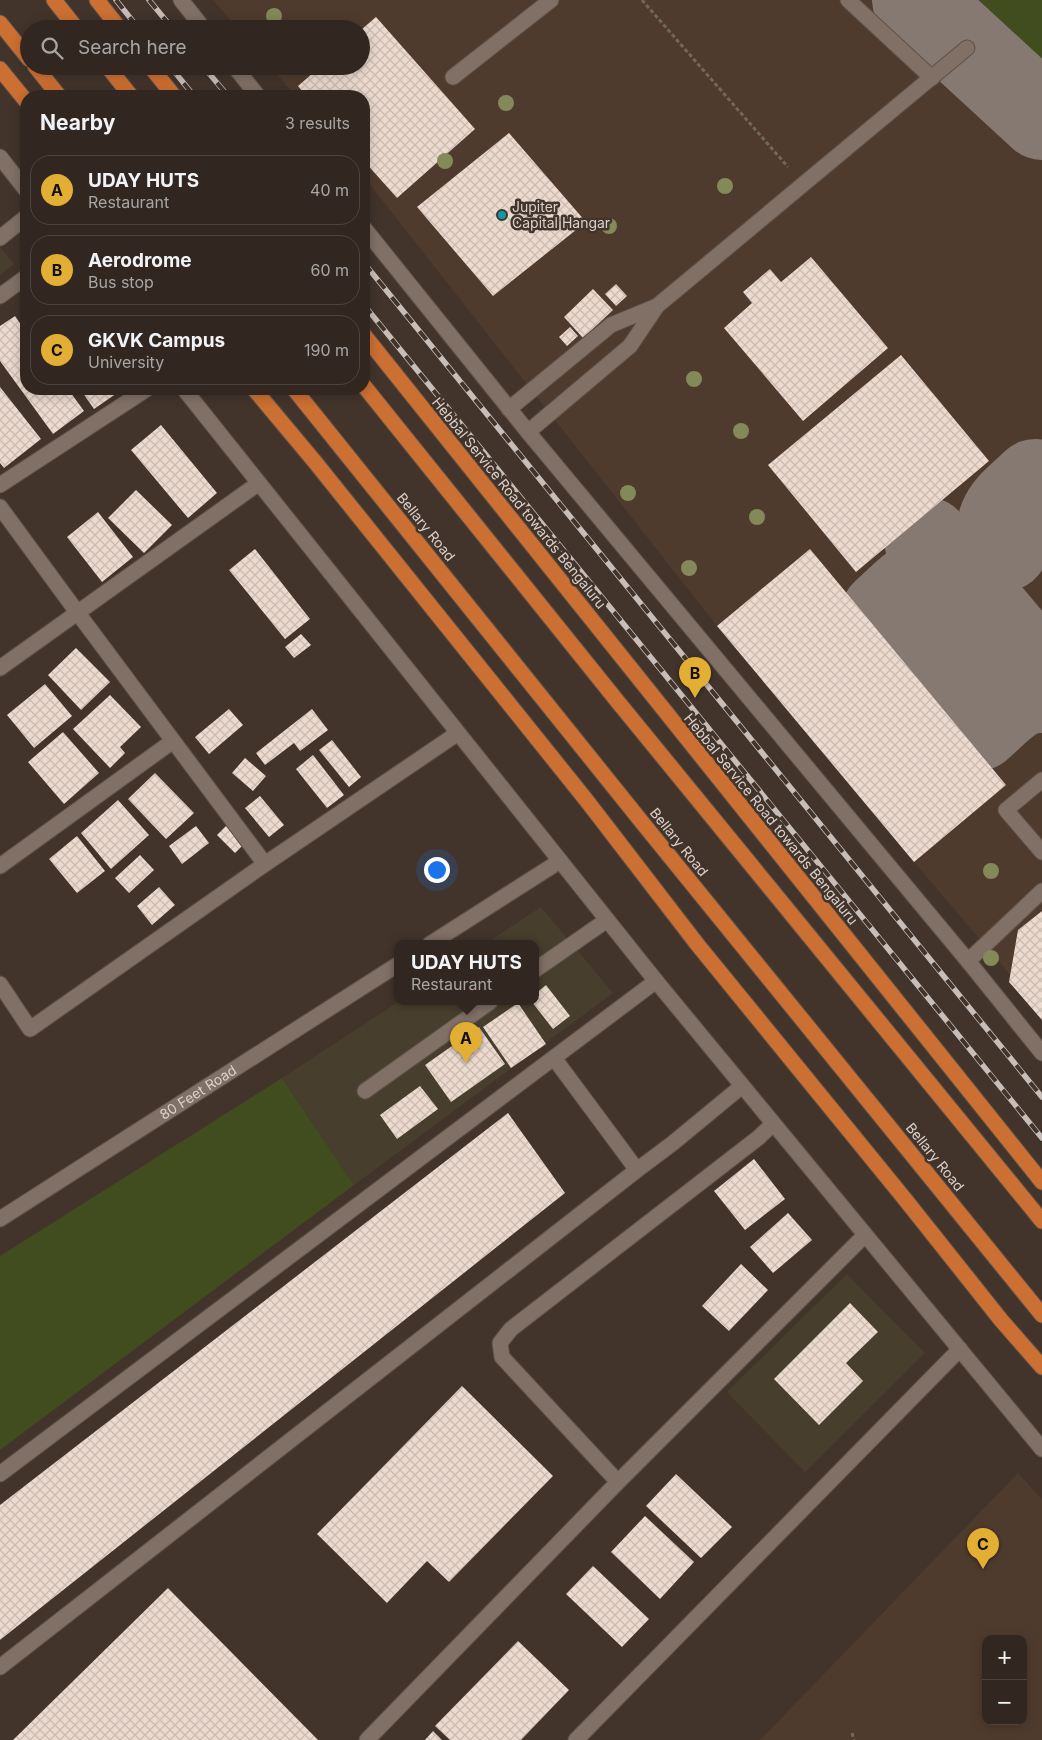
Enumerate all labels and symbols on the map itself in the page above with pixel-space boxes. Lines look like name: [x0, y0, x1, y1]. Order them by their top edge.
place label: Jupiter Capital Hangar: [512, 198, 610, 231]
marker: Jupiter Capital Hangar: [496, 209, 508, 221]
street label: Hebbal Service Road towards Bengaluru: [429, 394, 610, 612]
street label: Bellary Road: [394, 489, 459, 564]
pin: B: [679, 657, 711, 698]
street label: Hebbal Service Road towards Bengaluru: [681, 710, 862, 928]
street label: Bellary Road: [647, 804, 712, 879]
your location: [424, 857, 450, 883]
pin: A: [450, 1022, 482, 1063]
street label: 80 Feet Road: [156, 1061, 239, 1123]
street label: Bellary Road: [903, 1119, 968, 1194]
pin: C: [967, 1528, 999, 1569]

